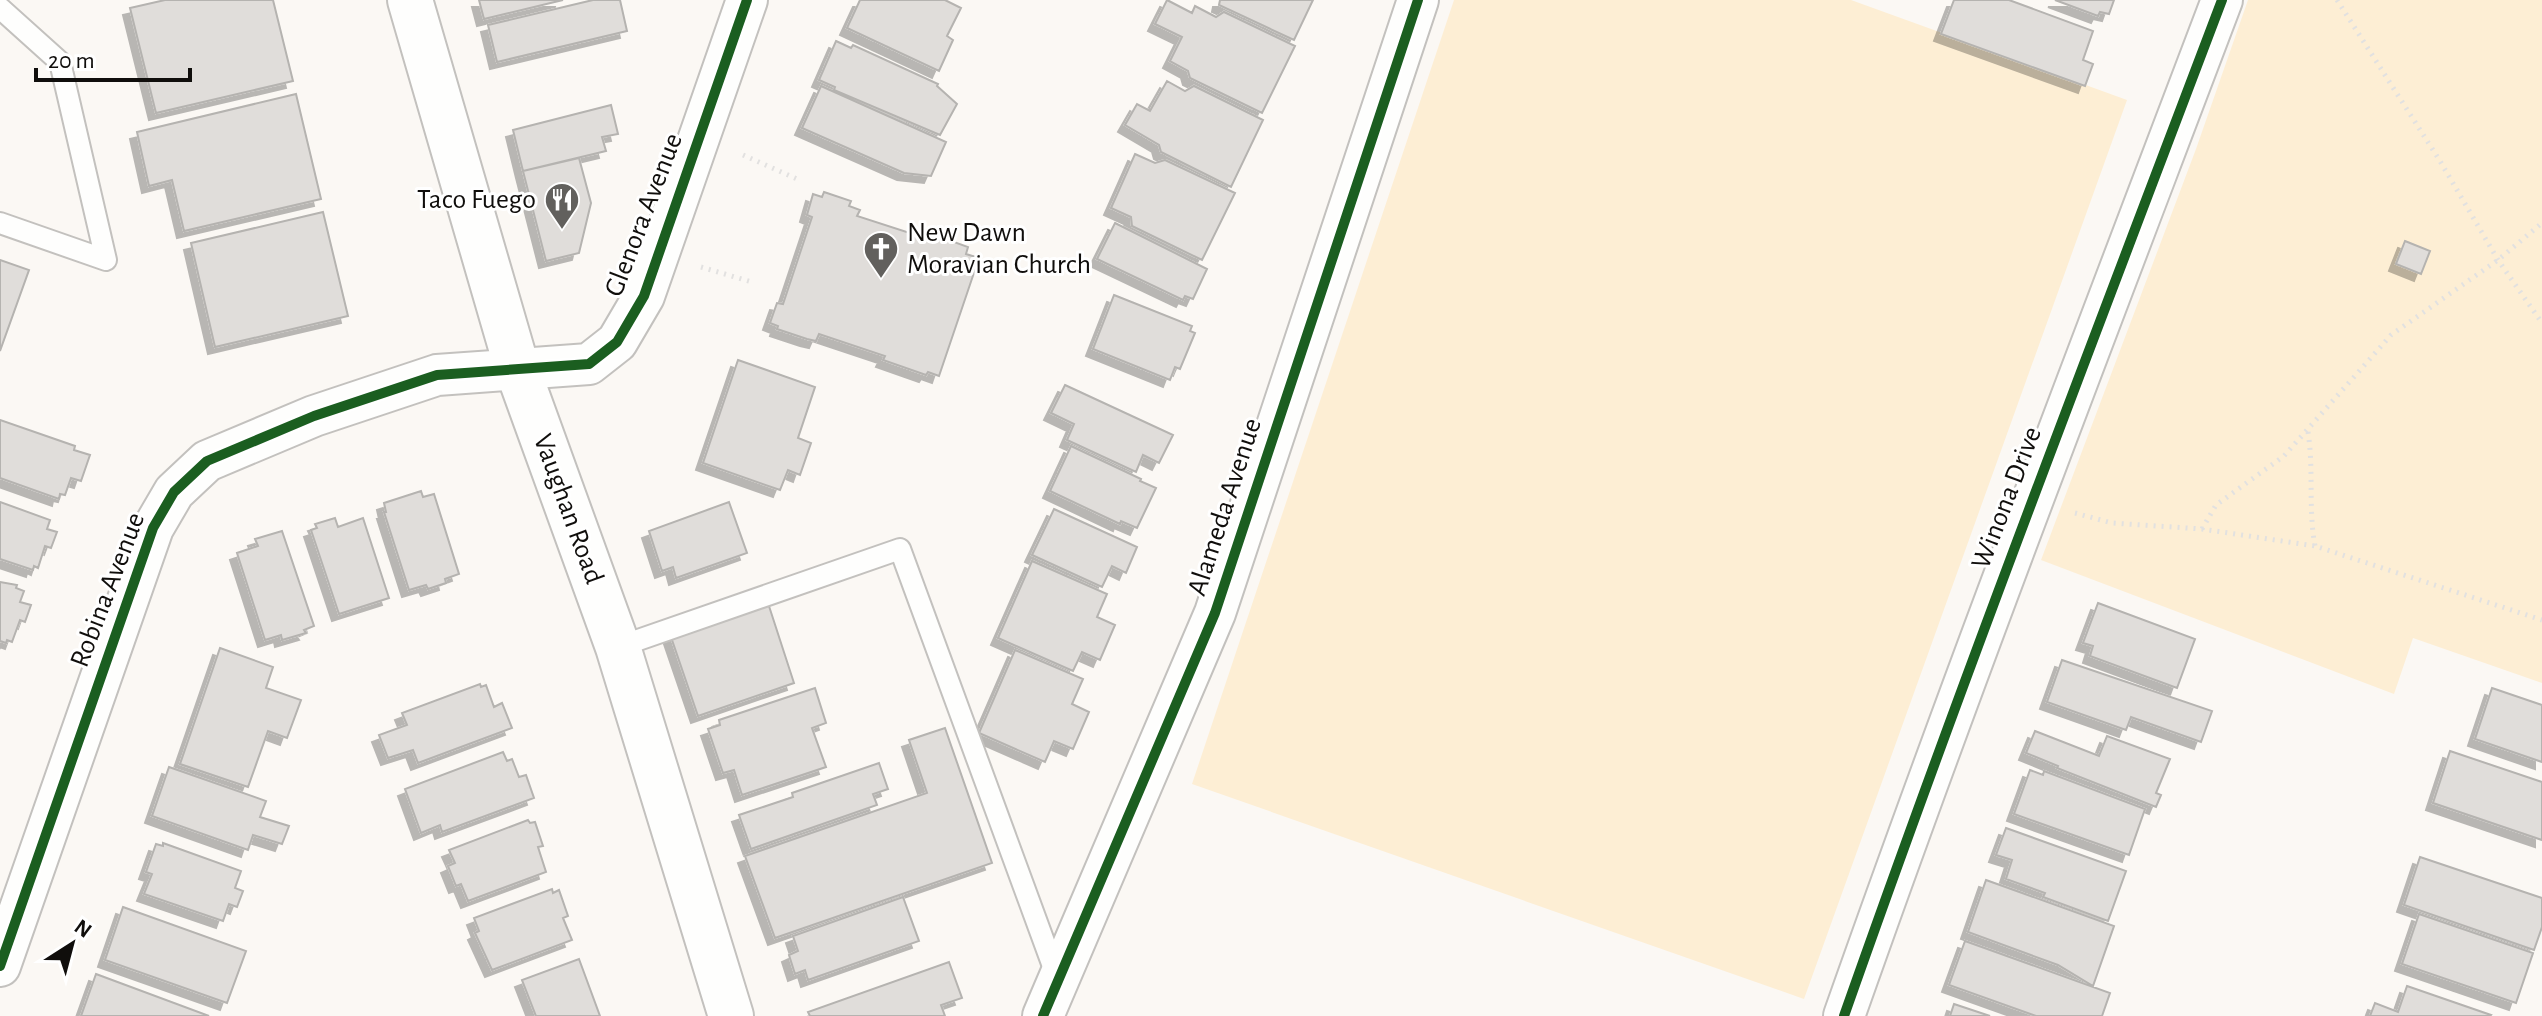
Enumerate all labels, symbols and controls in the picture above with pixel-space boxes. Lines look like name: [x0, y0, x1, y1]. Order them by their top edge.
scale bar: [36, 32, 190, 82]
text: 20 m: [48, 49, 95, 73]
street label: Glenora Avenue: [600, 130, 688, 300]
restaurant icon: Taco Fuego: [543, 181, 581, 231]
place label: Taco Fuego: [417, 186, 536, 214]
place label: New Dawn Moravian Church: [907, 219, 1091, 279]
church icon: New Dawn Moravian Church: [862, 230, 900, 280]
street label: Alameda Avenue: [1183, 415, 1267, 599]
street label: Winona Drive: [1967, 423, 2047, 573]
street label: Vaughan Road: [528, 430, 608, 588]
street label: Robina Avenue: [66, 509, 150, 671]
north arrow: [32, 904, 112, 984]
text: N: [71, 915, 96, 942]

